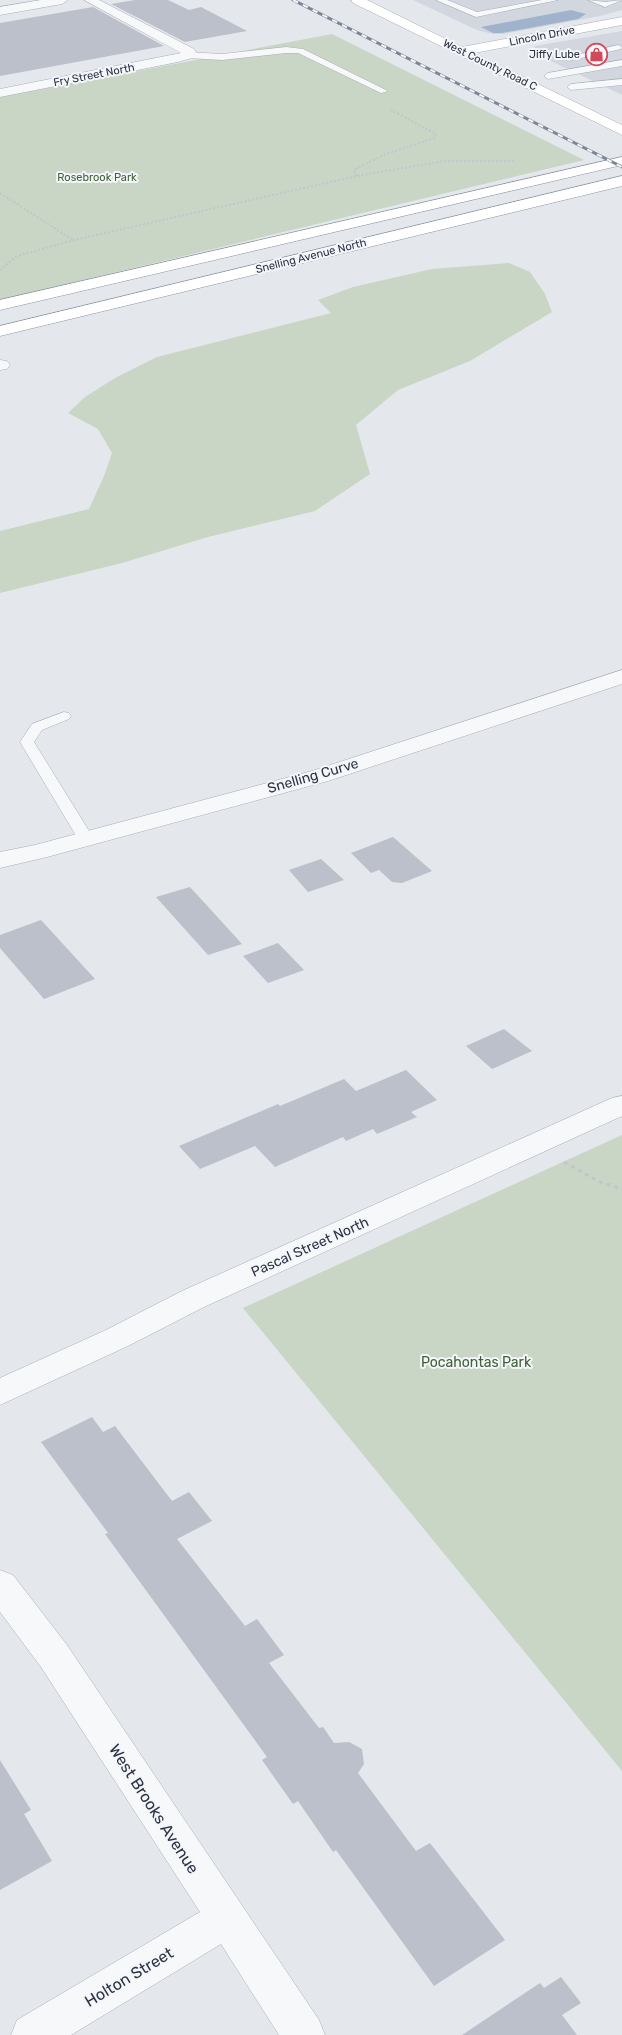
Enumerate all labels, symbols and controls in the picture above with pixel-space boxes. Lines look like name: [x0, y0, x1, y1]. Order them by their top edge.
street label: Lincoln Drive: [508, 23, 576, 49]
street label: West County Road C: [441, 37, 539, 93]
shop icon: Jiffy Lube: [584, 42, 608, 66]
place label: Jiffy Lube: [529, 48, 580, 61]
street label: Fry Street North: [52, 61, 136, 89]
park label: Rosebrook Park: [57, 171, 137, 184]
street label: Snelling Avenue North: [254, 236, 368, 276]
street label: Snelling Curve: [266, 755, 361, 797]
street label: Pascal Street North: [249, 1213, 371, 1281]
park label: Pocahontas Park: [421, 1354, 532, 1371]
street label: West Brooks Avenue: [105, 1741, 203, 1877]
street label: Holton Street: [81, 1943, 177, 2011]

